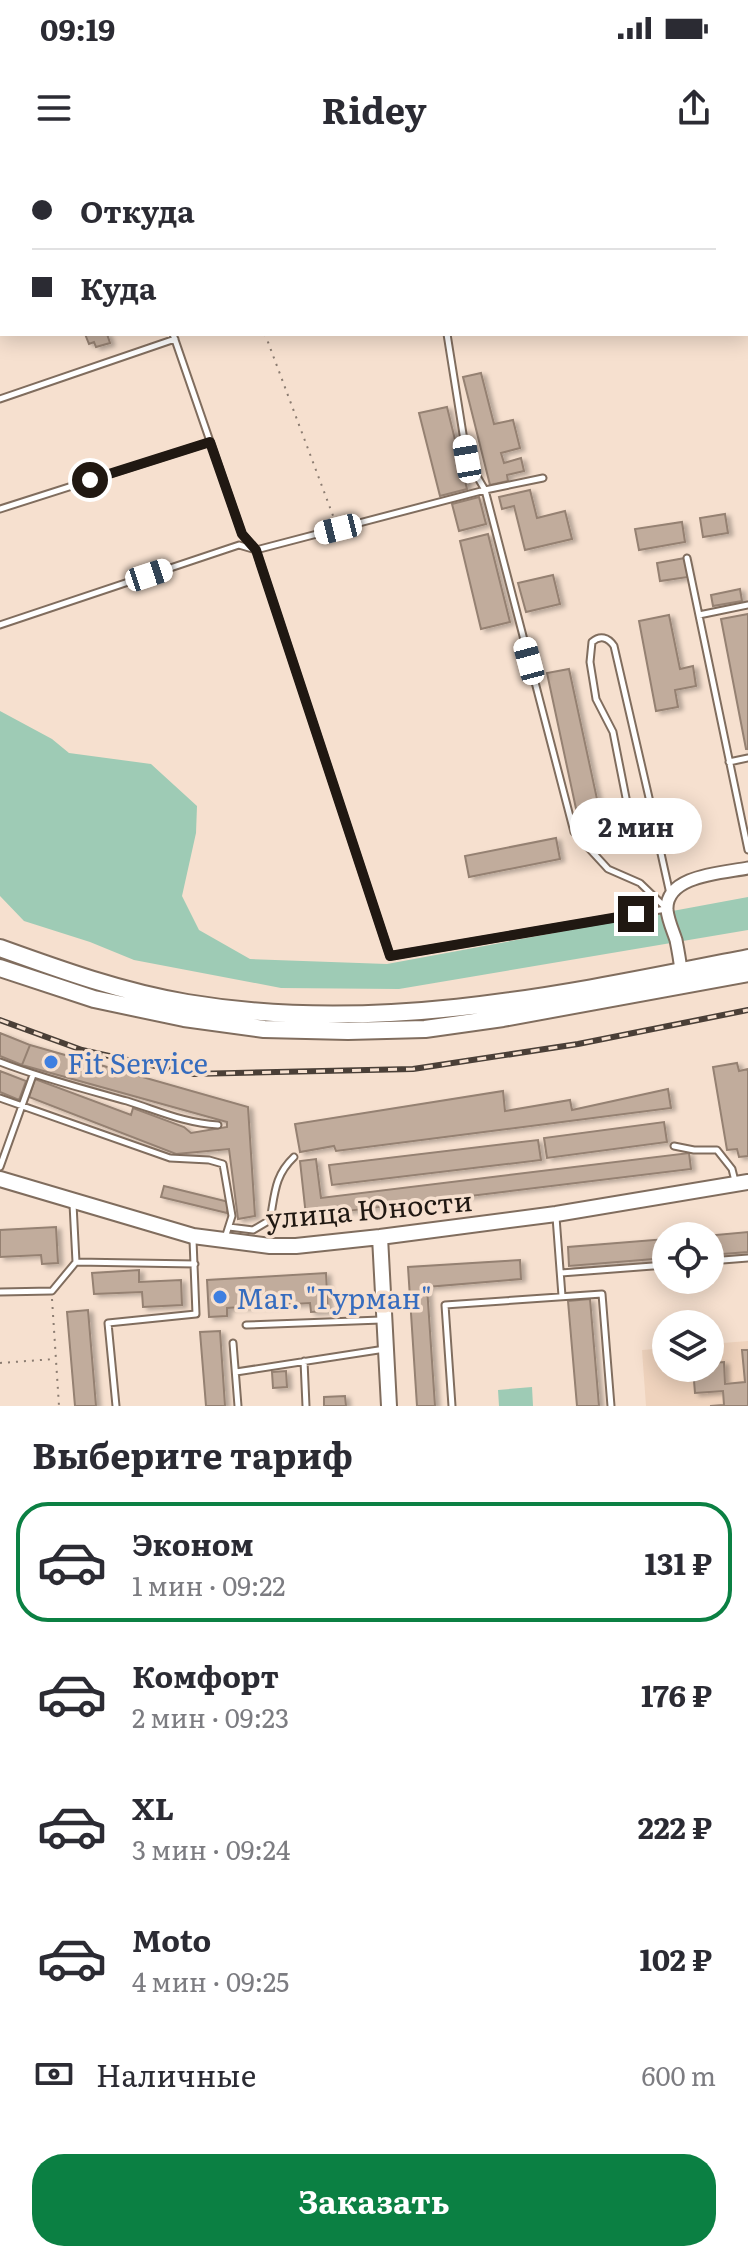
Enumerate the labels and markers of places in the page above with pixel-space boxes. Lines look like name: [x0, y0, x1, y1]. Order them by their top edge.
place label: Fit Service: [67, 1041, 208, 1083]
marker: Fit Service: [42, 1053, 60, 1071]
place label: Маг. "Гурман": [236, 1276, 432, 1318]
marker: Маг. "Гурман": [211, 1288, 229, 1306]

